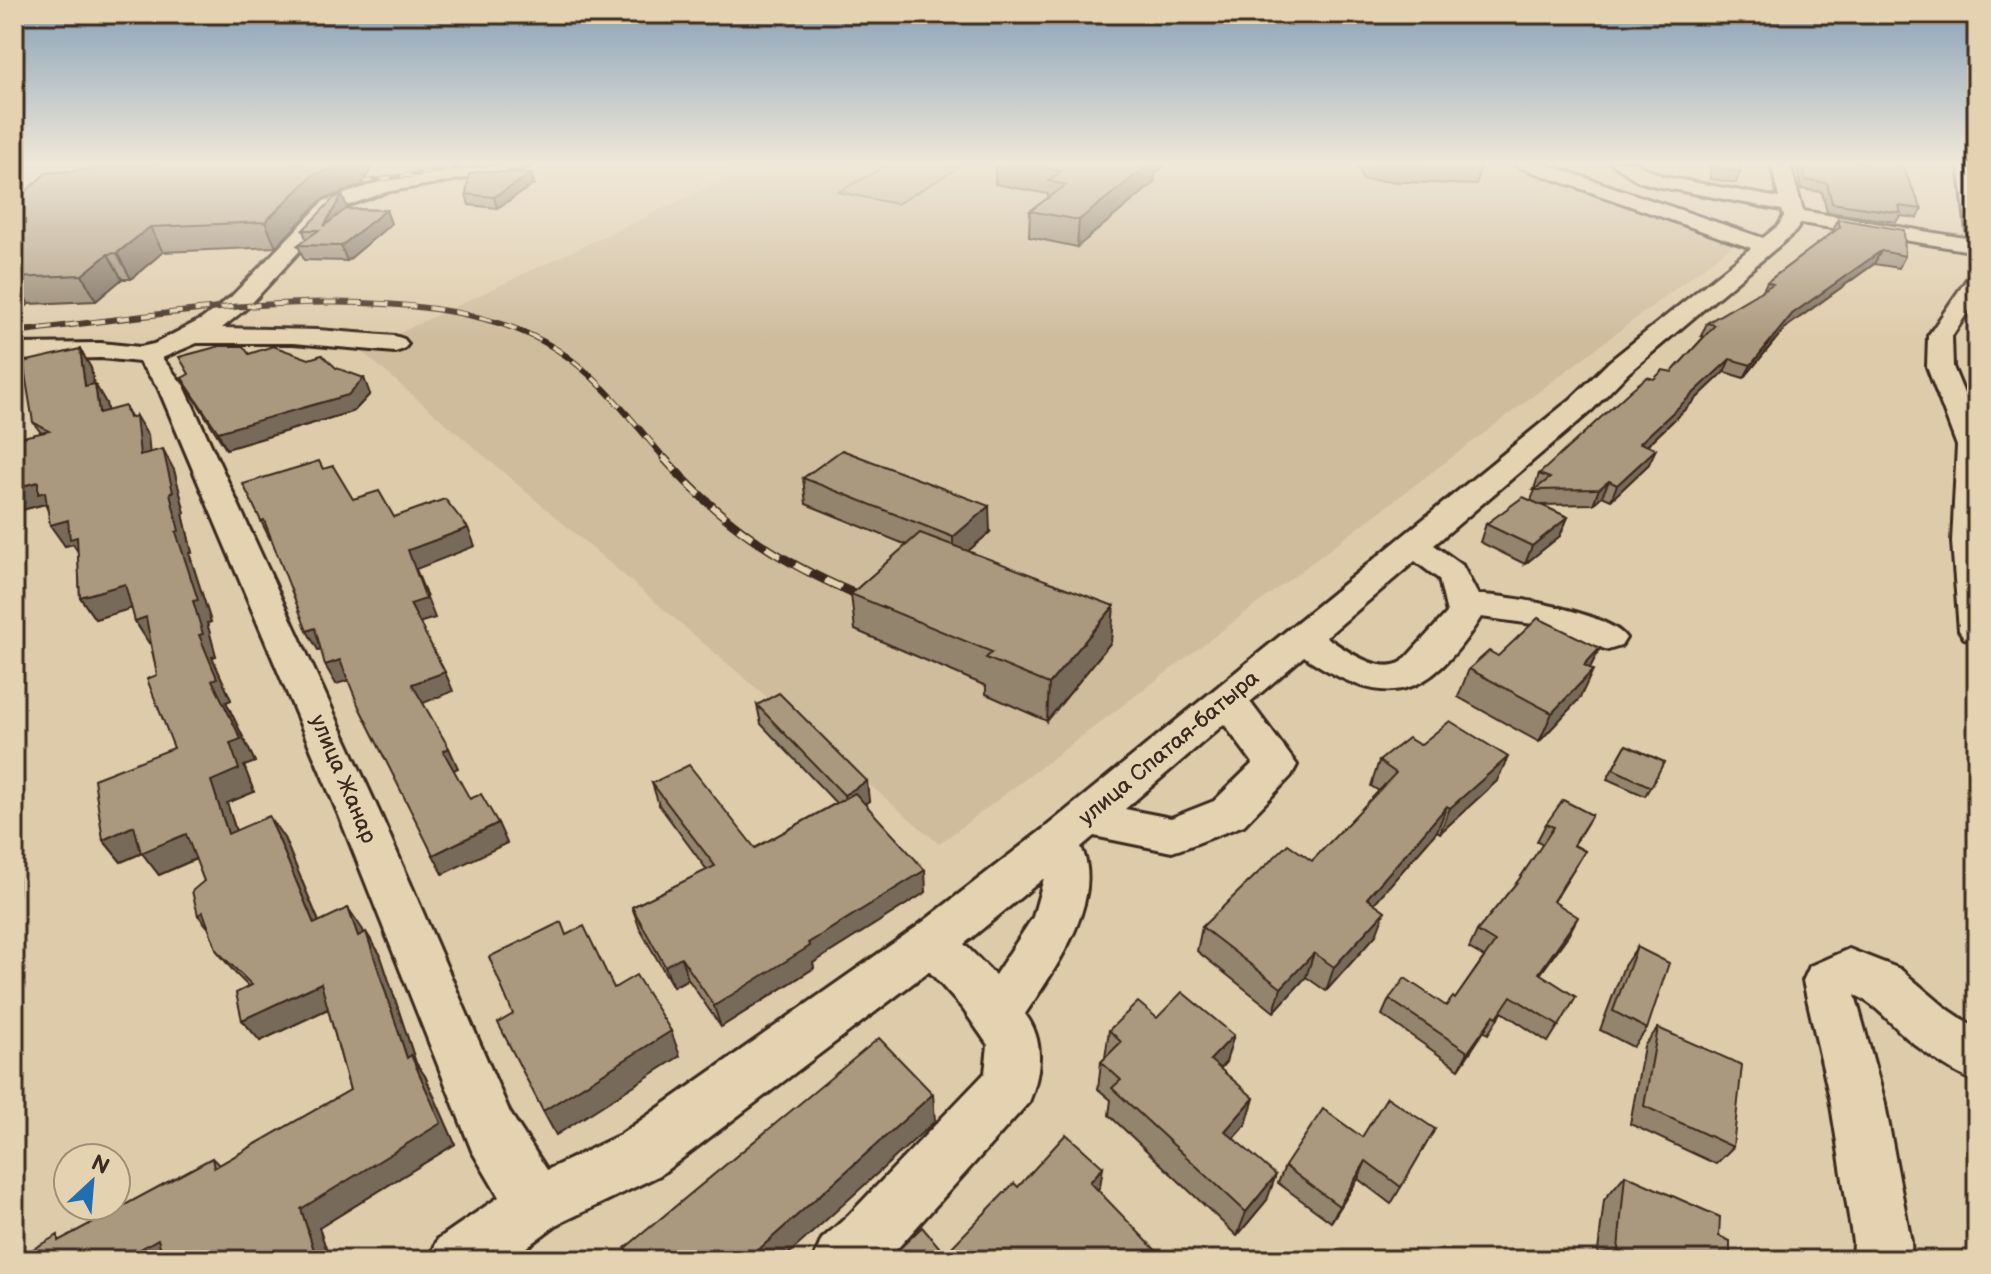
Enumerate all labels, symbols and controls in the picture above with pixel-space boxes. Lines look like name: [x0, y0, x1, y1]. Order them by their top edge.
street label: улица Спатая-батыра: [1073, 665, 1265, 831]
street label: улица Жанар: [304, 711, 382, 848]
north arrow: [52, 1142, 132, 1222]
text: N: [87, 1150, 113, 1181]

